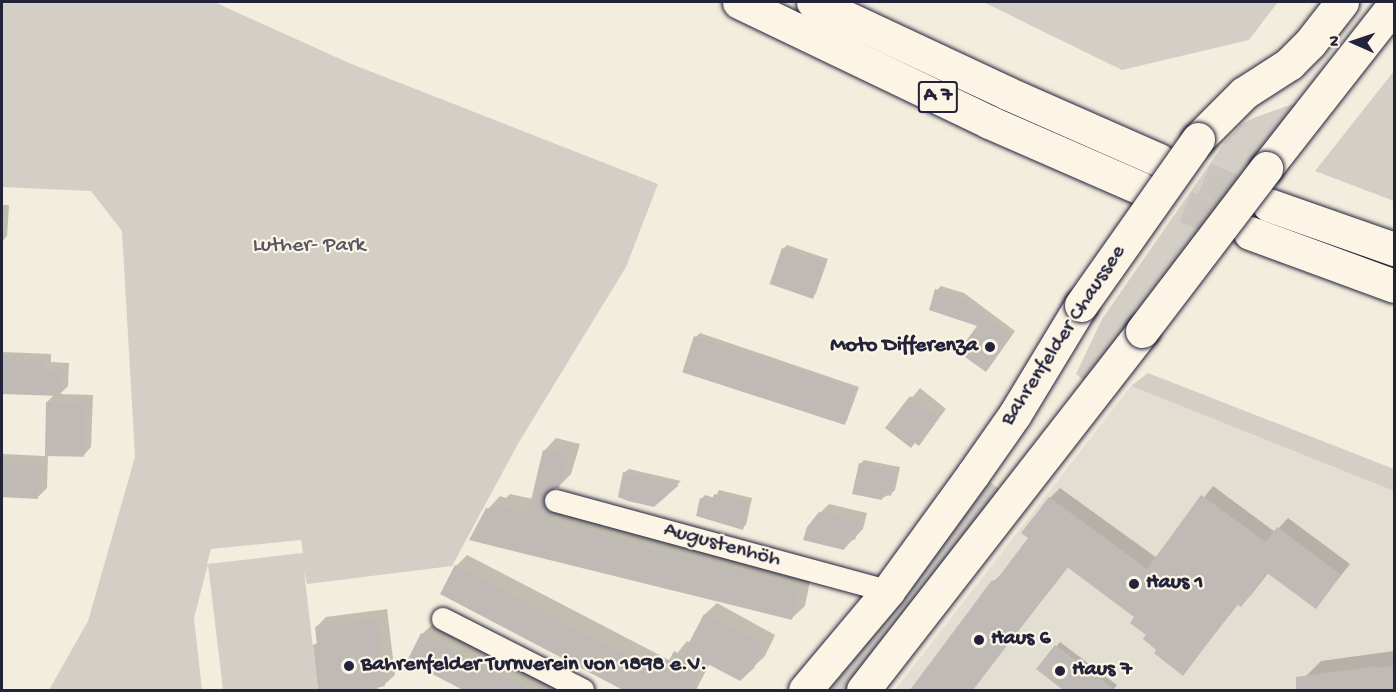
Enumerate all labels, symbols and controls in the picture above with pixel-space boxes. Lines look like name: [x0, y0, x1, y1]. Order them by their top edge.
north arrow: [1324, 12, 1384, 72]
text: N: [1326, 35, 1345, 47]
road number: A 7: [917, 79, 959, 115]
park label: Luther- Park: [253, 234, 365, 260]
street label: Bahrenfelder Chaussee: [996, 241, 1132, 431]
place label: Moto Differenza: [830, 334, 978, 360]
marker: Moto Differenza: [983, 340, 997, 354]
street label: Augustenhöh: [661, 518, 783, 574]
place label: Haus 1: [1146, 571, 1203, 597]
marker: Haus 1: [1127, 577, 1141, 591]
place label: Haus 6: [991, 627, 1051, 653]
marker: Haus 6: [972, 633, 986, 647]
place label: Bahrenfelder Turnverein von 1898 e.V.: [361, 653, 707, 679]
place label: Haus 7: [1072, 658, 1132, 684]
marker: Bahrenfelder Turnverein von 1898 e.V.: [342, 659, 356, 673]
marker: Haus 7: [1053, 664, 1067, 678]

